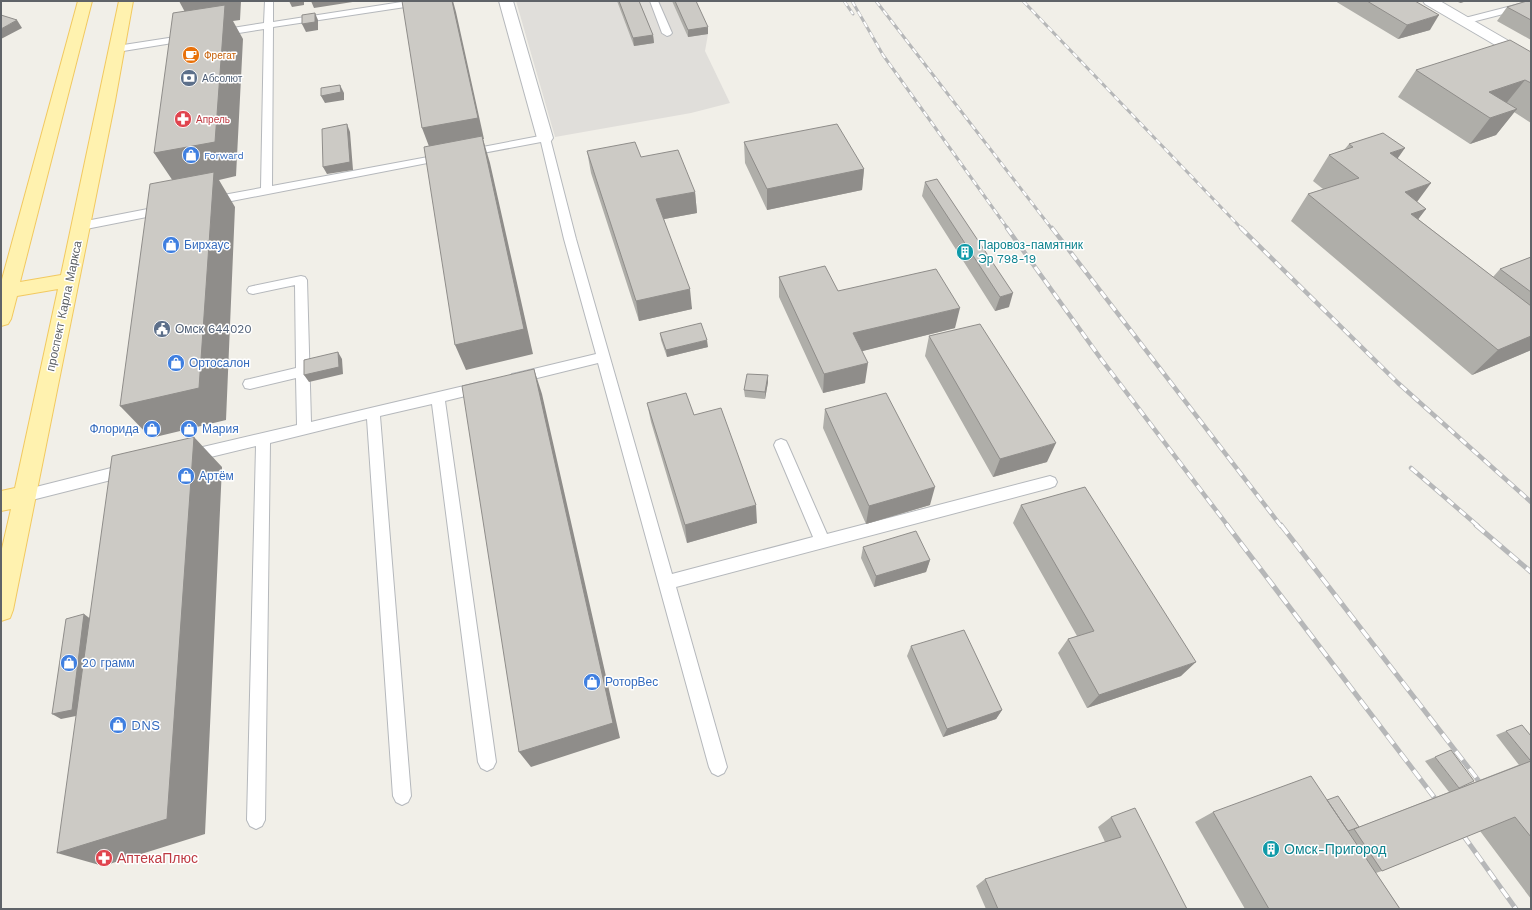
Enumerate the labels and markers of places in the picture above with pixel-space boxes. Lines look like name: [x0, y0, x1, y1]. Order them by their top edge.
cafe icon: Фрегат: [181, 45, 201, 65]
place label: Фрегат: [204, 50, 236, 61]
bank icon: Абсолют: [179, 68, 199, 88]
place label: Абсолют: [202, 73, 243, 84]
pharmacy icon: Апрель: [173, 109, 193, 129]
place label: Апрель: [196, 114, 230, 125]
shop icon: Forward: [181, 145, 201, 165]
place label: Forward: [204, 150, 244, 161]
shop icon: Бирхаус: [161, 235, 181, 255]
place label: Бирхаус: [184, 238, 229, 252]
place label: Паровоз-памятник Эр 798-19: [978, 238, 1084, 266]
building icon: Паровоз-памятник Эр 798-19: [955, 242, 975, 262]
public building icon: Омск 644020: [152, 319, 172, 339]
place label: Омск 644020: [175, 322, 252, 336]
shop icon: Ортосалон: [166, 353, 186, 373]
place label: Ортосалон: [189, 356, 250, 370]
shop icon: Флорида: [142, 419, 162, 439]
shop icon: Мария: [179, 419, 199, 439]
place label: Флорида: [89, 422, 139, 436]
place label: Мария: [202, 422, 239, 436]
shop icon: Артём: [176, 466, 196, 486]
place label: Артём: [199, 469, 234, 483]
shop icon: 20 грамм: [59, 653, 79, 673]
place label: 20 грамм: [82, 656, 135, 670]
shop icon: РоторВес: [582, 672, 602, 692]
place label: РоторВес: [605, 675, 658, 689]
shop icon: DNS: [108, 715, 128, 735]
place label: DNS: [131, 717, 160, 733]
building icon: Омск-Пригород: [1261, 839, 1281, 859]
place label: Омск-Пригород: [1284, 841, 1386, 857]
pharmacy icon: АптекаПлюс: [94, 848, 114, 868]
place label: АптекаПлюс: [117, 850, 198, 866]

